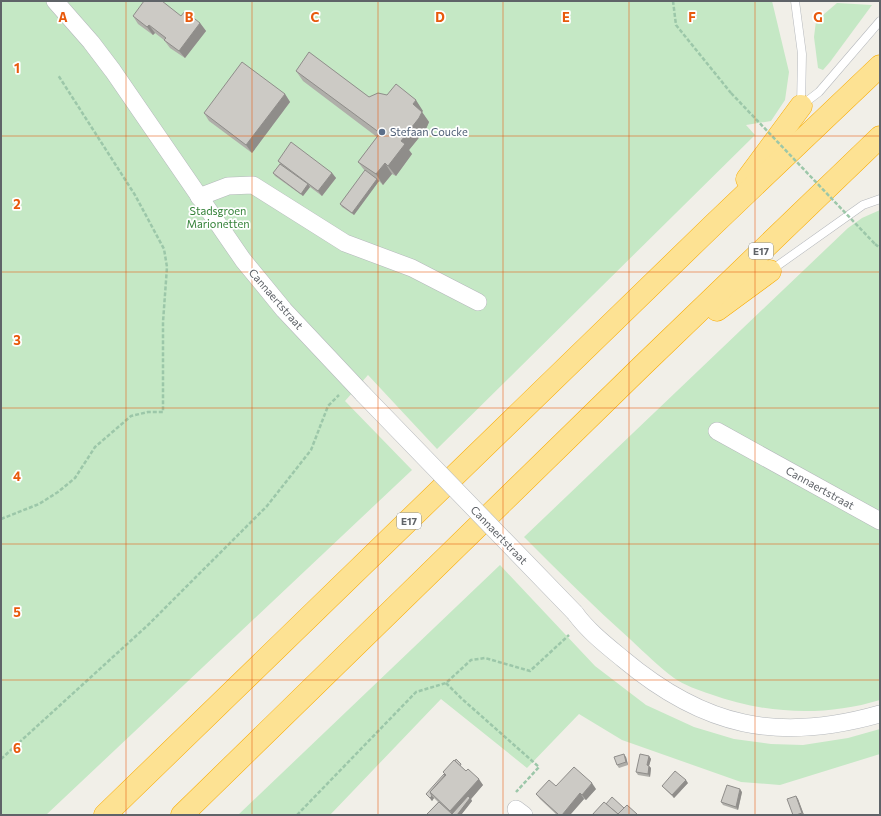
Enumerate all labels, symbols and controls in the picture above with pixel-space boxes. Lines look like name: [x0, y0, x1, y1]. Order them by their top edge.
text: A: [58, 9, 68, 25]
text: B: [185, 9, 194, 25]
text: C: [311, 9, 320, 25]
text: D: [435, 9, 445, 25]
text: E: [562, 9, 570, 25]
text: F: [688, 9, 696, 25]
text: G: [813, 9, 823, 25]
text: 1: [14, 60, 20, 76]
place label: Stefaan Coucke: [390, 125, 468, 138]
marker: Stefaan Coucke: [377, 127, 387, 137]
text: 2: [13, 196, 21, 212]
park label: Stadsgroen Marionetten: [186, 204, 250, 230]
road number: E17: [749, 243, 773, 259]
street label: Cannaertstraat: [246, 266, 307, 332]
text: 3: [13, 332, 21, 348]
street label: Cannaertstraat: [784, 463, 857, 512]
text: 4: [13, 468, 21, 484]
street label: Cannaertstraat: [468, 503, 531, 567]
road number: E17: [397, 513, 421, 529]
text: 5: [13, 604, 21, 620]
text: 6: [13, 740, 21, 756]

